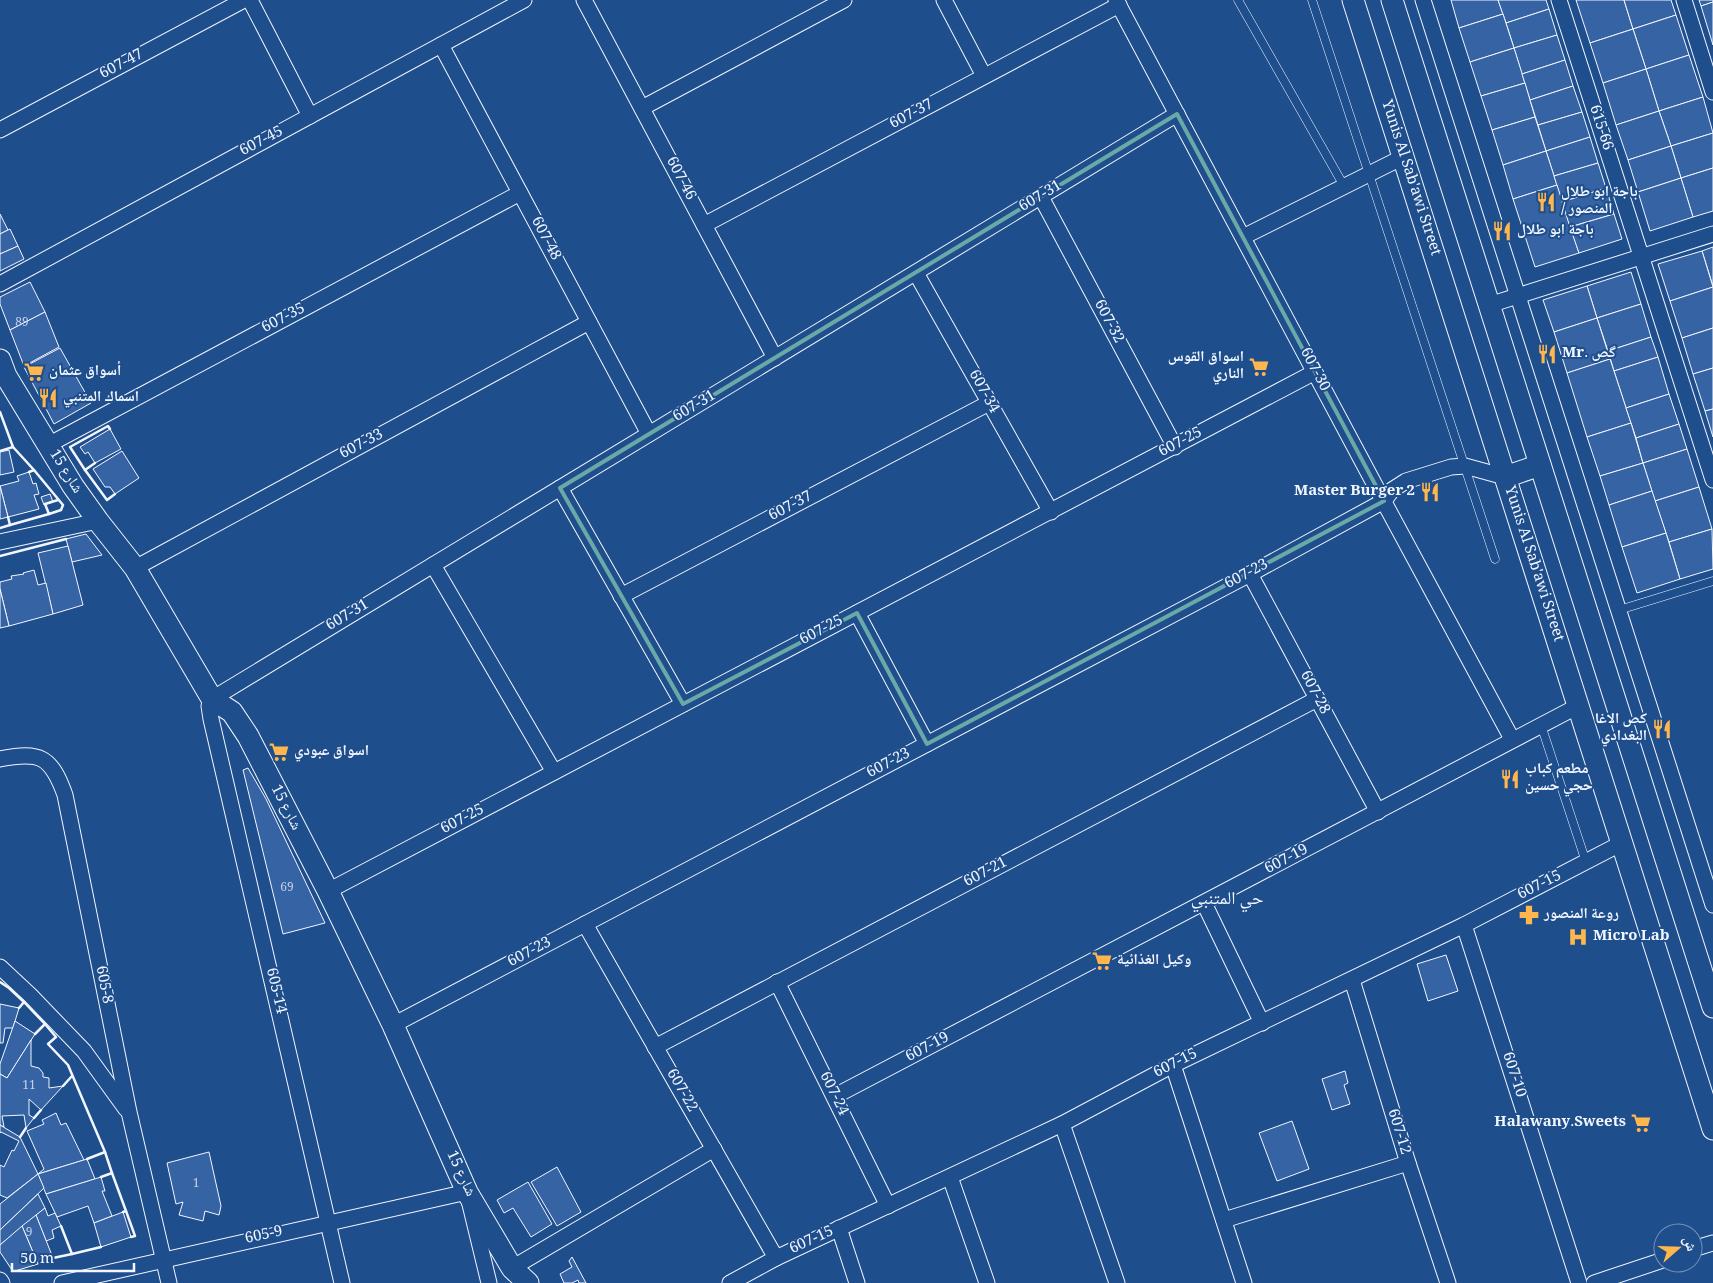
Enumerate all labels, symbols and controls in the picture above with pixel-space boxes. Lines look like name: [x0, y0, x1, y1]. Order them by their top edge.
street label: 607-47: [95, 43, 149, 87]
street label: 607-37: [885, 93, 939, 137]
street label: Yunis Al Sab'awi Street: [1372, 96, 1447, 259]
street label: 615-66: [1580, 102, 1620, 154]
street label: 607-45: [235, 120, 289, 164]
street label: 607-46: [658, 152, 702, 206]
street label: 607-31: [1014, 174, 1068, 220]
place label: باجة ابو طلال / المنصور: [1561, 180, 1638, 223]
restaurant icon: باجة ابو طلال / المنصور: [1535, 191, 1557, 213]
street label: 607-48: [523, 212, 567, 266]
place label: باجة ابو طلال: [1517, 218, 1594, 244]
restaurant icon: باجة ابو طلال: [1491, 220, 1513, 242]
street label: 607-32: [1086, 295, 1130, 349]
street label: 607-35: [257, 297, 311, 341]
house number: 89: [15, 313, 29, 334]
place label: Mr. گص: [1562, 341, 1616, 367]
street label: 607-30: [1292, 343, 1336, 397]
restaurant icon: Mr. گص: [1536, 343, 1558, 365]
place label: اسواق القوس الناري: [1168, 345, 1244, 388]
supermarket icon: اسواق القوس الناري: [1248, 356, 1270, 378]
place label: أسواق عثمان: [49, 359, 121, 385]
supermarket icon: أسواق عثمان: [23, 361, 45, 383]
street label: 607-34: [960, 365, 1006, 419]
street label: 607-31: [668, 384, 722, 430]
place label: اسماك المتنبي: [63, 385, 139, 411]
restaurant icon: اسماك المتنبي: [37, 387, 59, 409]
street label: 607-25: [1154, 421, 1208, 465]
street label: 607-33: [335, 423, 389, 467]
street label: شارع 15: [41, 444, 89, 500]
place label: Master Burger 2: [1294, 479, 1415, 505]
restaurant icon: Master Burger 2: [1419, 481, 1441, 503]
street label: Yunis Al Sab'awi Street: [1495, 482, 1570, 645]
street label: 607-37: [764, 485, 818, 529]
street label: 607-23: [1220, 553, 1274, 597]
street label: 607-31: [321, 593, 375, 639]
street label: 607-25: [795, 609, 849, 653]
street label: 607-28: [1292, 666, 1336, 720]
place label: كص الاغا البغدادي: [1595, 707, 1647, 750]
restaurant icon: كص الاغا البغدادي: [1651, 718, 1673, 740]
place label: اسواق عبودي: [294, 739, 369, 765]
supermarket icon: اسواق عبودي: [268, 741, 290, 763]
street label: 607-23: [862, 742, 916, 786]
place label: مطعم كباب حجي حسين: [1525, 757, 1593, 800]
restaurant icon: مطعم كباب حجي حسين: [1499, 768, 1521, 790]
street label: شارع 15: [262, 780, 308, 836]
street label: 607-25: [436, 798, 490, 842]
street label: 607-19: [1260, 838, 1314, 882]
street label: 607-21: [959, 851, 1013, 895]
street label: 607-15: [1513, 864, 1567, 908]
house number: 69: [280, 878, 294, 899]
district label: حي المتنبي: [1191, 885, 1263, 915]
place label: روعة المنصور: [1543, 902, 1619, 928]
pharmacy icon: روعة المنصور: [1518, 904, 1540, 926]
place label: Micro Lab: [1593, 924, 1670, 950]
hospital icon: Micro Lab: [1567, 926, 1589, 948]
street label: 607-23: [503, 931, 557, 975]
place label: وكيل الغذائية: [1117, 948, 1191, 974]
supermarket icon: وكيل الغذائية: [1091, 950, 1113, 972]
street label: 605-8: [87, 964, 119, 1006]
street label: 605-14: [257, 965, 293, 1017]
street label: 607-19: [901, 1026, 955, 1070]
street label: 607-15: [1149, 1042, 1203, 1086]
street label: 607-10: [1493, 1049, 1533, 1101]
street label: 607-22: [658, 1064, 704, 1118]
street label: 607-24: [811, 1067, 855, 1121]
house number: 11: [22, 1076, 36, 1097]
street label: 607-12: [1379, 1106, 1417, 1158]
place label: Halawany.Sweets: [1494, 1110, 1626, 1136]
supermarket icon: Halawany.Sweets: [1630, 1112, 1652, 1134]
street label: شارع 15: [438, 1146, 482, 1202]
house number: 1: [193, 1174, 199, 1195]
street label: 605-9: [243, 1219, 285, 1253]
street label: 607-15: [785, 1219, 839, 1263]
house number: 9: [26, 1223, 32, 1244]
north arrow: [1653, 1223, 1703, 1273]
text: ش: [1675, 1233, 1702, 1255]
scale bar: [12, 1240, 135, 1272]
text: 50 m: [20, 1247, 54, 1273]

